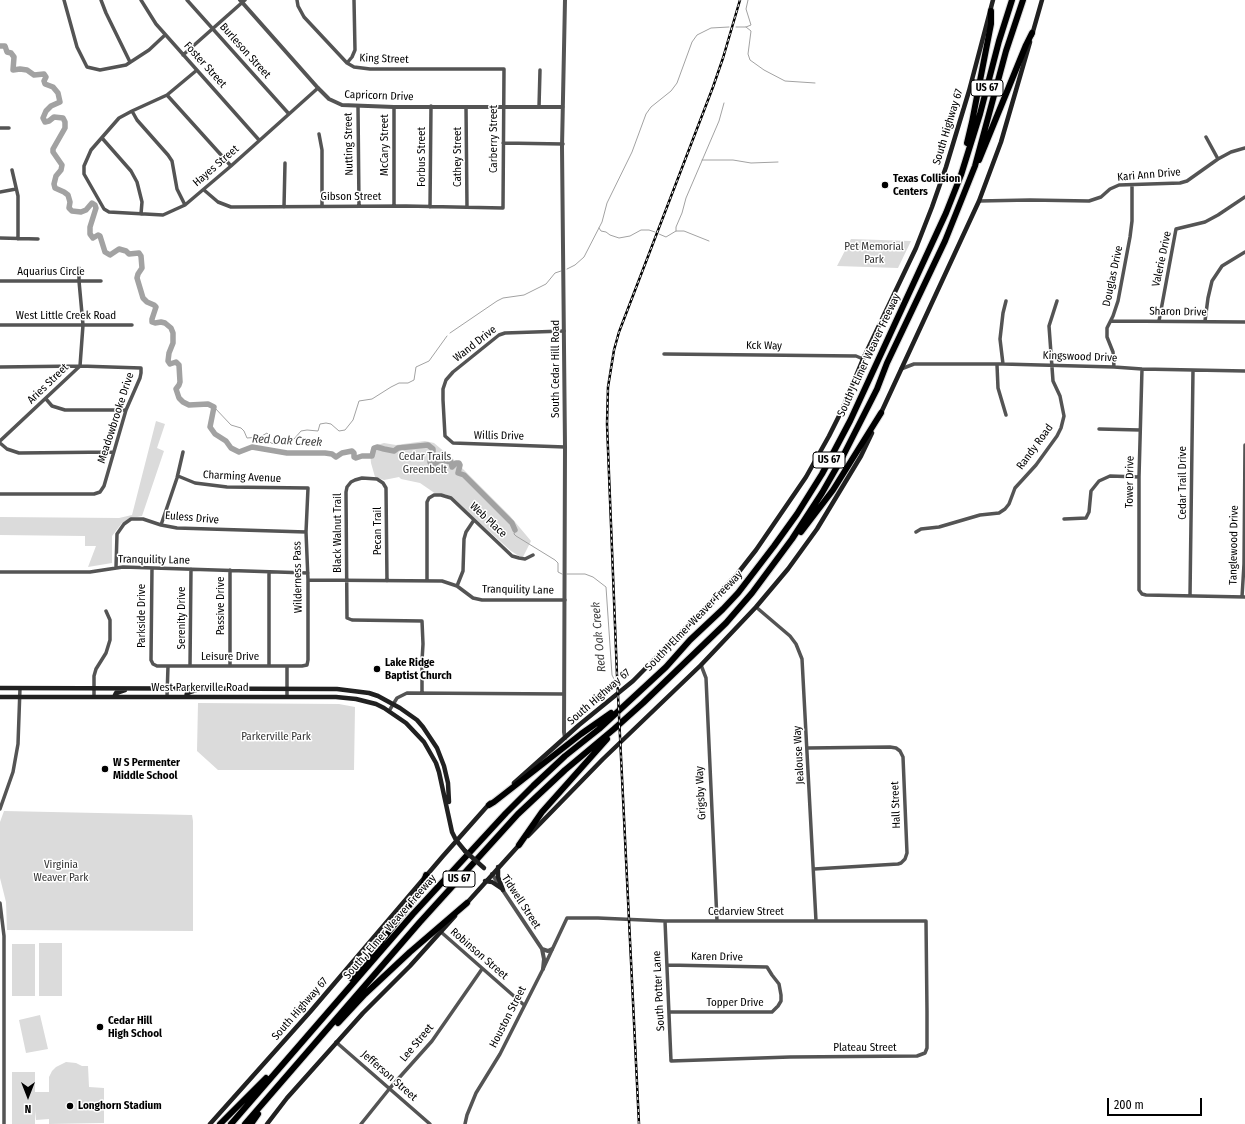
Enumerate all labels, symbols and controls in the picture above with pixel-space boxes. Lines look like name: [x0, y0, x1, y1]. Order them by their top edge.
street label: Burleson Street: [217, 21, 273, 81]
street label: Foster Street: [181, 39, 229, 91]
street label: King Street: [359, 52, 409, 66]
road number: US 67: [971, 80, 1003, 96]
street label: South Highway 67: [930, 87, 966, 167]
street label: Capricorn Drive: [344, 88, 414, 104]
street label: Carberry Street: [487, 105, 501, 173]
street label: Nutting Street: [342, 112, 356, 176]
street label: McCary Street: [378, 114, 392, 176]
street label: Forbus Street: [415, 127, 429, 187]
street label: Cathey Street: [451, 127, 465, 187]
street label: Hayes Street: [190, 142, 242, 190]
street label: Kari Ann Drive: [1117, 166, 1181, 184]
place label: Texas Collision Centers: [893, 172, 960, 198]
marker: Texas Collision Centers: [880, 180, 890, 190]
street label: Gibson Street: [321, 190, 381, 204]
street label: Valerie Drive: [1150, 230, 1174, 288]
park label: Pet Memorial Park: [844, 240, 904, 266]
street label: Douglas Drive: [1100, 244, 1126, 308]
street label: Aquarius Circle: [17, 265, 85, 279]
street label: South J Elmer Weaver Freeway: [835, 291, 903, 419]
street label: Sharon Drive: [1149, 305, 1207, 319]
street label: West Little Creek Road: [16, 309, 116, 323]
street label: South Cedar Hill Road: [549, 320, 563, 418]
street label: Wand Drive: [451, 323, 499, 365]
street label: Kck Way: [746, 339, 782, 353]
street label: Kingswood Drive: [1042, 349, 1118, 365]
street label: Aries Street: [25, 361, 71, 407]
street label: Meadowbrooke Drive: [95, 371, 137, 465]
street label: Randy Road: [1014, 422, 1056, 472]
street label: Willis Drive: [474, 429, 524, 443]
water label: Red Oak Creek: [251, 432, 323, 450]
street label: Cedar Trail Drive: [1176, 446, 1190, 520]
park label: Cedar Trails Greenbelt: [399, 450, 451, 476]
road number: US 67: [813, 452, 845, 468]
street label: Tower Drive: [1123, 456, 1137, 508]
street label: Charming Avenue: [203, 468, 281, 486]
street label: Black Walnut Trail: [331, 493, 345, 573]
street label: Web Place: [467, 500, 509, 540]
street label: Tanglewood Drive: [1227, 505, 1241, 585]
street label: Pecan Trail: [371, 507, 385, 555]
street label: Euless Drive: [164, 509, 220, 527]
street label: Wilderness Pass: [291, 541, 305, 613]
street label: Tranquility Lane: [118, 553, 190, 567]
street label: South J Elmer Weaver Freeway: [643, 568, 745, 674]
street label: Passive Drive: [214, 577, 228, 635]
street label: Tranquility Lane: [482, 583, 554, 597]
street label: Parkside Drive: [135, 584, 149, 648]
street label: Serenity Drive: [175, 587, 189, 649]
water label: Red Oak Creek: [589, 601, 609, 673]
street label: Leisure Drive: [201, 650, 259, 664]
place label: Lake Ridge Baptist Church: [385, 656, 452, 682]
marker: Lake Ridge Baptist Church: [372, 664, 382, 674]
street label: South Highway 67: [565, 666, 633, 728]
street label: West Parkerville Road: [151, 681, 249, 695]
street label: Jealouse Way: [791, 725, 807, 785]
park label: Parkerville Park: [241, 730, 311, 744]
place label: W S Permenter Middle School: [113, 756, 180, 782]
marker: W S Permenter Middle School: [100, 764, 110, 774]
street label: Grigsby Way: [693, 766, 709, 820]
street label: Hall Street: [889, 781, 903, 829]
park label: Virginia Weaver Park: [34, 858, 88, 884]
road number: US 67: [443, 871, 475, 887]
street label: South J Elmer Weaver Freeway: [341, 872, 439, 982]
street label: Tidwell Street: [499, 872, 543, 932]
street label: Cedarview Street: [708, 905, 784, 919]
street label: Robinson Street: [448, 925, 510, 983]
street label: South Potter Lane: [650, 950, 668, 1032]
street label: Karen Drive: [691, 950, 743, 964]
street label: South Highway 67: [269, 975, 331, 1043]
street label: Houston Street: [487, 984, 529, 1050]
street label: Topper Drive: [706, 996, 764, 1010]
place label: Cedar Hill High School: [108, 1014, 162, 1040]
street label: Lee Street: [397, 1021, 437, 1065]
marker: Cedar Hill High School: [95, 1022, 105, 1032]
street label: Plateau Street: [833, 1041, 897, 1055]
street label: Jefferson Street: [358, 1048, 420, 1104]
north arrow: [8, 1076, 48, 1116]
scale bar: [1109, 1090, 1204, 1116]
text: 200 m: [1114, 1098, 1144, 1112]
place label: Longhorn Stadium: [78, 1099, 162, 1113]
marker: Longhorn Stadium: [65, 1101, 75, 1111]
text: N: [25, 1102, 31, 1115]

